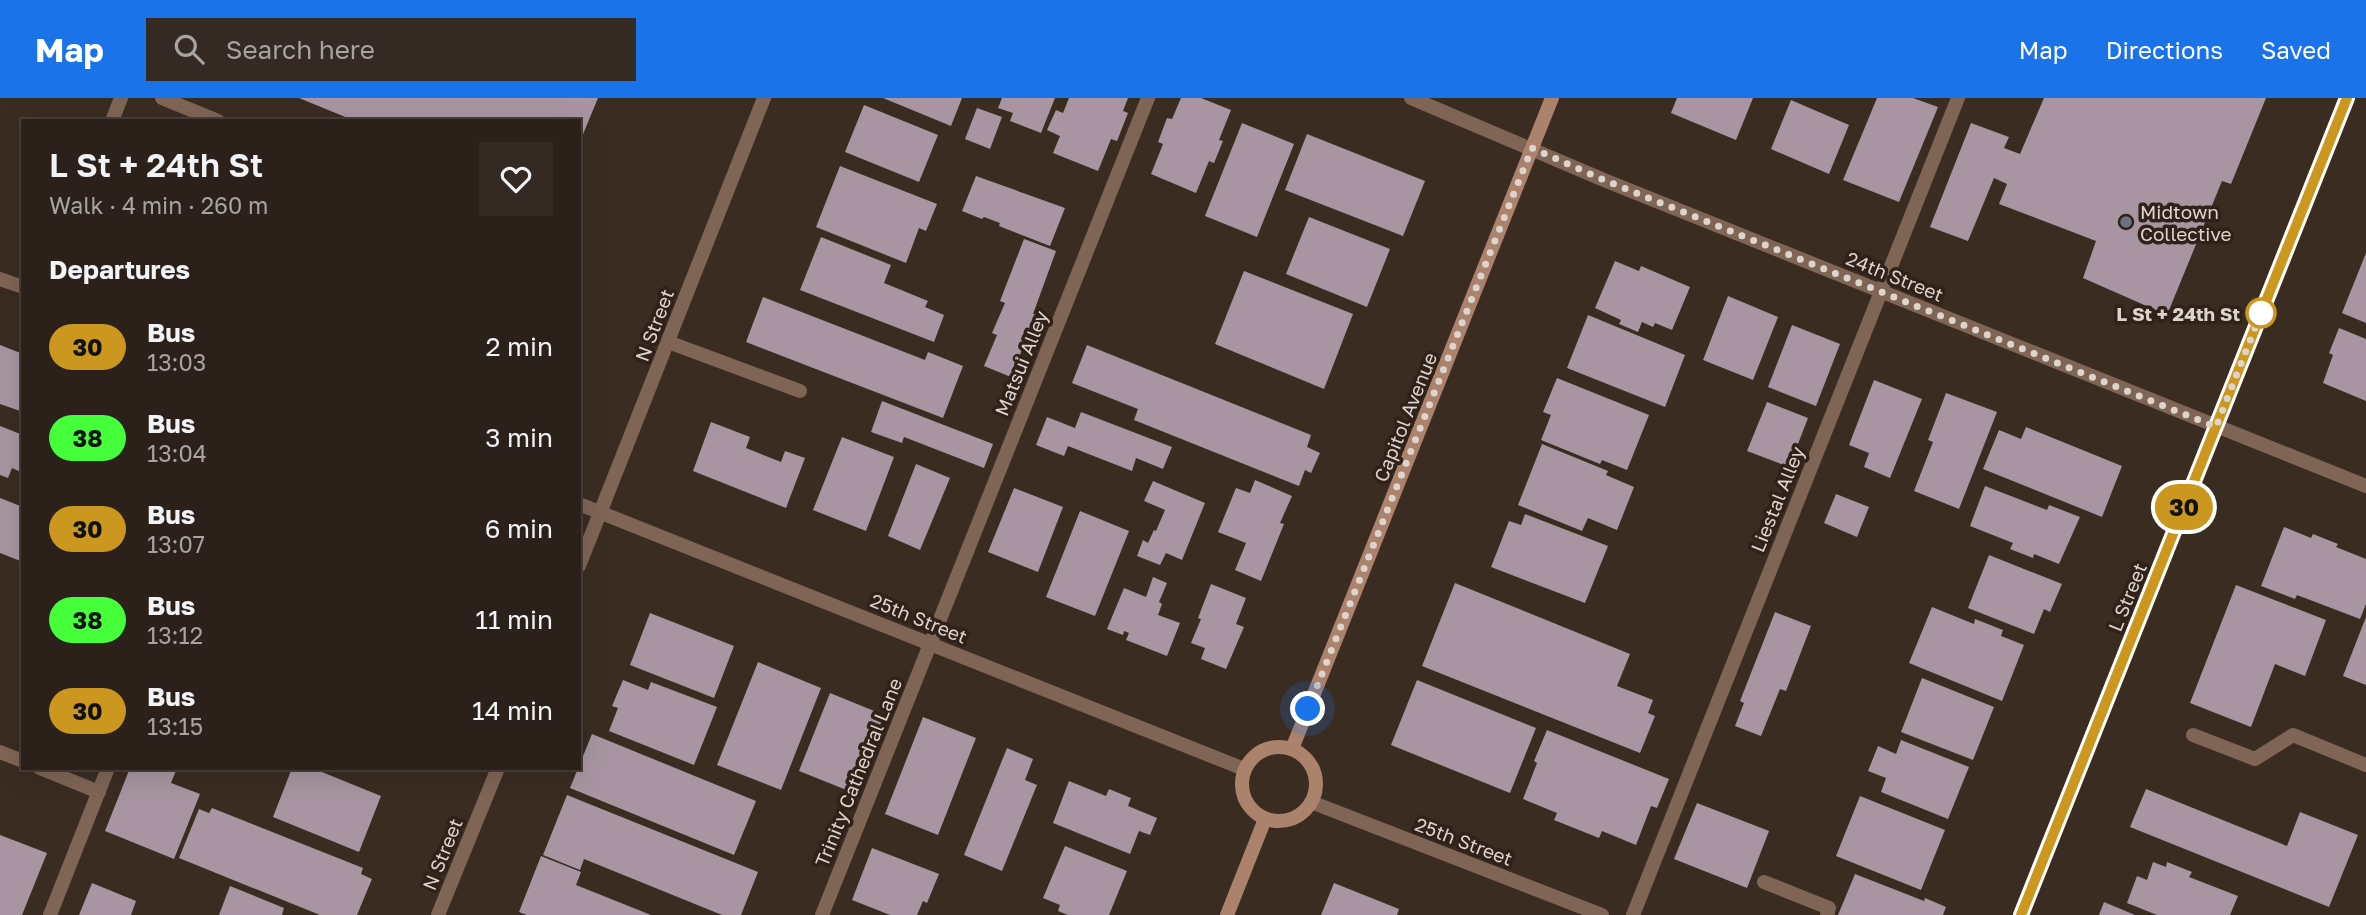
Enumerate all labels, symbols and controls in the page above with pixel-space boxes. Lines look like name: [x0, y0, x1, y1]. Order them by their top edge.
search box: [146, 18, 636, 81]
text: Map: [35, 30, 104, 69]
icon: search: [170, 30, 208, 68]
text: Search here: [226, 34, 375, 65]
text: Map: [2019, 35, 2068, 64]
text: Directions: [2106, 35, 2223, 64]
text: Saved: [2261, 35, 2331, 64]
button: heart: [479, 142, 553, 216]
text: L St + 24th St: [49, 145, 263, 184]
text: Walk · 4 min · 260 m: [49, 191, 268, 219]
place label: Midtown Collective: [2140, 200, 2232, 245]
marker: Midtown Collective: [2118, 214, 2134, 230]
street label: 24th Street: [1843, 246, 1947, 306]
text: Departures: [49, 254, 190, 285]
street label: N Street: [630, 286, 678, 364]
marker: L St + 24th St: [2246, 298, 2276, 328]
place label: L St + 24th St: [2116, 302, 2240, 325]
street label: Matsui Alley: [989, 307, 1053, 419]
text: Bus: [147, 317, 195, 348]
text: 2 min: [485, 331, 553, 362]
text: 30: [72, 332, 103, 361]
text: 13:03: [147, 348, 206, 376]
street label: Capitol Avenue: [1369, 349, 1441, 485]
text: Bus: [147, 408, 195, 439]
text: 3 min: [485, 422, 553, 453]
text: 38: [73, 423, 103, 452]
text: 13:04: [147, 439, 207, 467]
street label: Liestal Alley: [1745, 443, 1809, 555]
line badge: 30: [2152, 484, 2216, 530]
text: 30: [2169, 492, 2199, 521]
text: Bus: [147, 499, 195, 530]
text: 6 min: [485, 513, 553, 544]
text: 30: [72, 514, 103, 543]
text: 13:07: [147, 530, 205, 558]
street label: L Street: [2103, 559, 2151, 635]
street label: 25th Street: [867, 588, 971, 648]
text: Bus: [147, 590, 195, 621]
text: 11 min: [475, 604, 553, 635]
text: 38: [73, 605, 103, 634]
text: 13:12: [147, 621, 203, 649]
street label: Trinity Cathedral Lane: [810, 674, 906, 870]
text: Bus: [147, 681, 195, 712]
your location: [1290, 691, 1325, 726]
text: 14 min: [472, 695, 553, 726]
text: 30: [72, 696, 103, 725]
text: 13:15: [147, 712, 203, 740]
street label: 25th Street: [1412, 812, 1516, 870]
street label: N Street: [417, 815, 467, 893]

